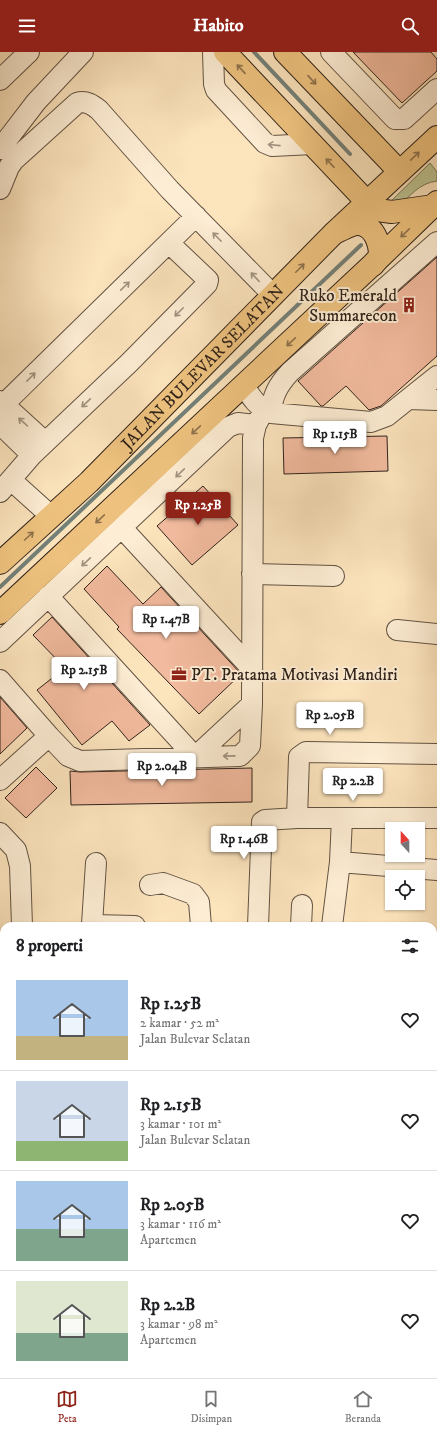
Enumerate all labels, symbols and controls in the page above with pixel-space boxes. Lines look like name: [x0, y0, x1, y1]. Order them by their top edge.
icon: menu: [16, 15, 38, 37]
text: Habito: [193, 15, 244, 37]
icon: search: [399, 15, 421, 37]
one-way arrow: [237, 64, 246, 74]
one-way arrow: [307, 75, 317, 85]
one-way arrow: [268, 141, 281, 148]
one-way arrow: [410, 151, 421, 160]
one-way arrow: [326, 158, 335, 168]
one-way arrow: [400, 228, 410, 238]
one-way arrow: [212, 232, 222, 242]
one-way arrow: [295, 263, 305, 273]
one-way arrow: [251, 272, 260, 282]
street label: JALAN BULEVAR SELATAN: [115, 280, 289, 456]
one-way arrow: [120, 281, 130, 291]
place label: Ruko Emerald Summarecon: [298, 285, 398, 327]
building icon: Ruko Emerald Summarecon: [400, 296, 418, 314]
one-way arrow: [174, 307, 184, 317]
one-way arrow: [285, 337, 296, 346]
one-way arrow: [26, 372, 36, 382]
one-way arrow: [82, 398, 92, 407]
one-way arrow: [17, 417, 28, 426]
pin: Rp 1.15B: [294, 421, 376, 455]
one-way arrow: [190, 426, 201, 435]
text: Rp 1.15B: [312, 426, 358, 442]
one-way arrow: [175, 468, 185, 477]
pin: Rp 1.25B: [157, 492, 239, 526]
text: Rp 1.25B: [175, 497, 221, 513]
one-way arrow: [96, 514, 106, 523]
one-way arrow: [24, 532, 34, 541]
one-way arrow: [81, 557, 91, 566]
pin: Rp 1.47B: [125, 606, 207, 640]
text: Rp 1.47B: [142, 611, 190, 627]
pin: Rp 2.15B: [43, 657, 125, 691]
text: Rp 2.15B: [61, 662, 108, 678]
place label: PT. Pratama Motivasi Mandiri: [191, 664, 398, 686]
office icon: PT. Pratama Motivasi Mandiri: [170, 665, 188, 683]
pin: Rp 2.05B: [289, 702, 371, 736]
text: Rp 2.05B: [305, 707, 355, 723]
pin: Rp 2.04B: [121, 753, 203, 787]
one-way arrow: [223, 753, 236, 760]
text: Rp 2.04B: [137, 758, 187, 774]
pin: Rp 2.2B: [316, 768, 390, 802]
text: Rp 2.2B: [332, 773, 374, 789]
north arrow: [385, 822, 425, 862]
map controls: [385, 822, 425, 910]
pin: Rp 1.46B: [203, 826, 285, 860]
text: Rp 1.46B: [220, 831, 268, 847]
button: locate: [385, 870, 425, 910]
text: 8 properti: [16, 935, 83, 957]
icon: filters: [399, 935, 421, 957]
text: Rp 1.25B: [140, 993, 201, 1015]
icon: home: [48, 996, 96, 1044]
icon: heart: [399, 1009, 421, 1031]
text: 2 kamar · 52 m²: [140, 1015, 219, 1031]
text: Jalan Bulevar Selatan: [140, 1031, 250, 1047]
text: Rp 2.15B: [140, 1094, 201, 1116]
icon: home: [48, 1097, 96, 1145]
icon: heart: [399, 1110, 421, 1132]
text: 3 kamar · 101 m²: [140, 1116, 221, 1132]
text: Jalan Bulevar Selatan: [140, 1132, 250, 1148]
text: Rp 2.05B: [140, 1194, 204, 1216]
icon: home: [48, 1197, 96, 1245]
icon: heart: [399, 1210, 421, 1232]
text: 3 kamar · 116 m²: [140, 1216, 221, 1232]
text: Apartemen: [140, 1232, 197, 1248]
text: Rp 2.2B: [140, 1294, 195, 1316]
icon: home: [48, 1297, 96, 1345]
icon: heart: [399, 1310, 421, 1332]
text: 3 kamar · 98 m²: [140, 1316, 218, 1332]
text: Apartemen: [140, 1332, 197, 1348]
tab: Peta: [56, 1388, 78, 1426]
tab: Disimpan: [191, 1388, 232, 1426]
tab: Beranda: [345, 1388, 381, 1426]

